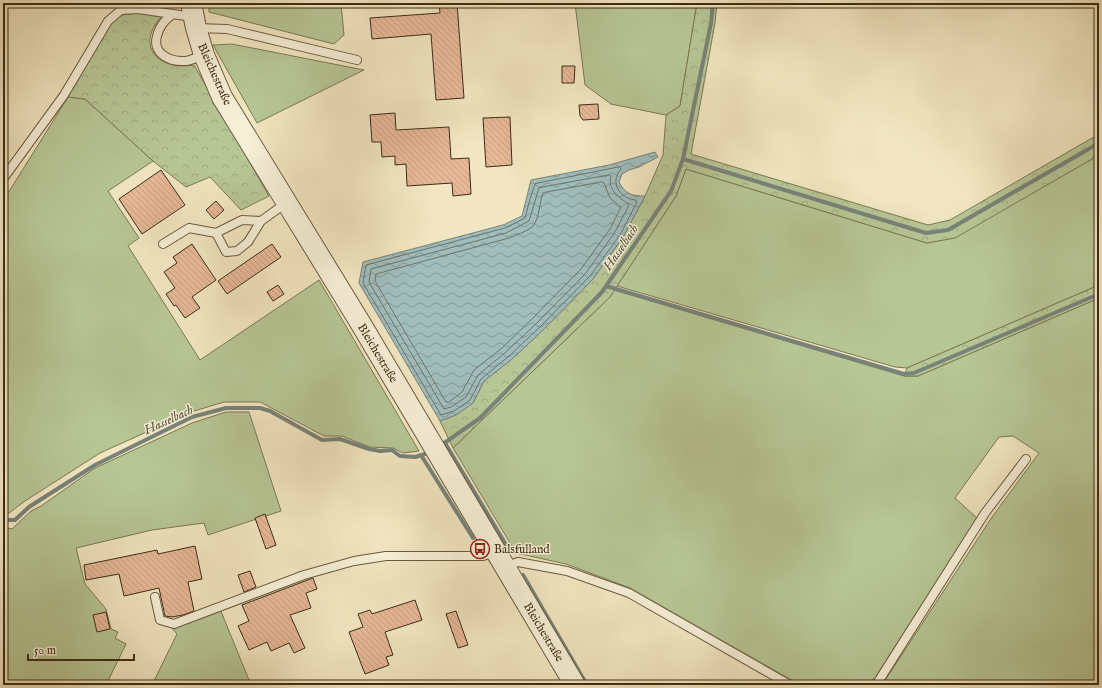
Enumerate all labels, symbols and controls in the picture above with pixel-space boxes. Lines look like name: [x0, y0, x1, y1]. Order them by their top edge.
street label: Bleichestraße: [194, 41, 235, 108]
water label: Hasselbach: [599, 221, 643, 275]
street label: Bleichestraße: [354, 321, 401, 386]
water label: Hasselbach: [141, 401, 196, 439]
bus stop icon: Balsfulland: [469, 538, 491, 560]
place label: Balsfulland: [494, 542, 550, 557]
street label: Bleichestraße: [520, 600, 567, 665]
scale bar: [28, 636, 134, 662]
text: 50 m: [34, 643, 56, 658]

